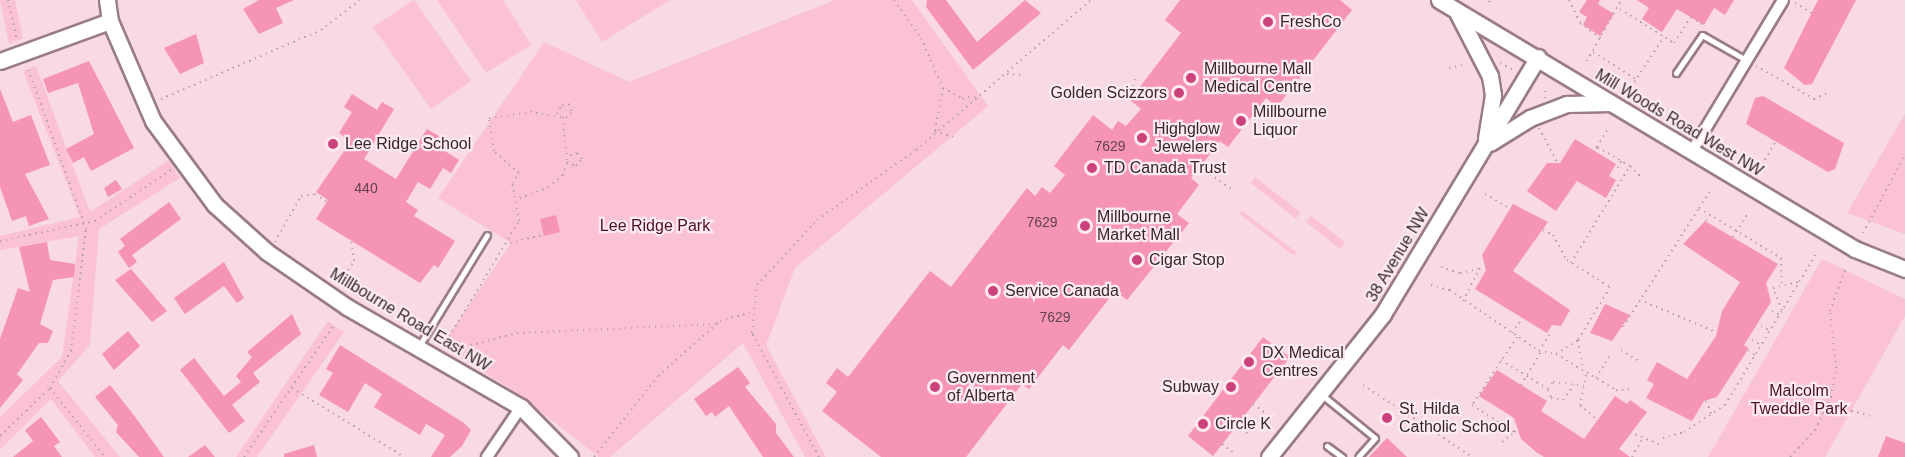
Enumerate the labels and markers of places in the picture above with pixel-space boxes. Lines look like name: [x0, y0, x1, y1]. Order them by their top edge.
place label: FreshCo: [1280, 12, 1341, 32]
marker: FreshCo: [1261, 15, 1275, 29]
place label: Millbourne Mall Medical Centre: [1204, 59, 1312, 97]
marker: Millbourne Mall Medical Centre: [1182, 69, 1200, 87]
place label: Golden Scizzors: [1051, 83, 1167, 103]
marker: Golden Scizzors: [1172, 86, 1186, 100]
place label: Millbourne Liquor: [1253, 102, 1327, 140]
marker: Millbourne Liquor: [1234, 114, 1248, 128]
place label: Highglow Jewelers: [1154, 119, 1220, 157]
marker: Highglow Jewelers: [1135, 131, 1149, 145]
place label: Lee Ridge School: [345, 134, 471, 154]
marker: Lee Ridge School: [326, 137, 340, 151]
place label: TD Canada Trust: [1104, 158, 1226, 178]
marker: TD Canada Trust: [1085, 161, 1099, 175]
place label: Millbourne Market Mall: [1097, 207, 1180, 245]
marker: Millbourne Market Mall: [1078, 219, 1092, 233]
place label: Cigar Stop: [1149, 250, 1225, 270]
marker: Cigar Stop: [1130, 253, 1144, 267]
place label: Service Canada: [1005, 281, 1119, 301]
marker: Service Canada: [986, 284, 1000, 298]
place label: DX Medical Centres: [1262, 343, 1344, 381]
marker: DX Medical Centres: [1240, 353, 1258, 371]
place label: Government of Alberta: [947, 368, 1035, 406]
place label: Subway: [1162, 377, 1219, 397]
marker: Government of Alberta: [928, 380, 942, 394]
marker: Subway: [1224, 380, 1238, 394]
place label: St. Hilda Catholic School: [1399, 399, 1510, 437]
marker: St. Hilda Catholic School: [1380, 411, 1394, 425]
place label: Circle K: [1215, 414, 1271, 434]
marker: Circle K: [1196, 417, 1210, 431]

